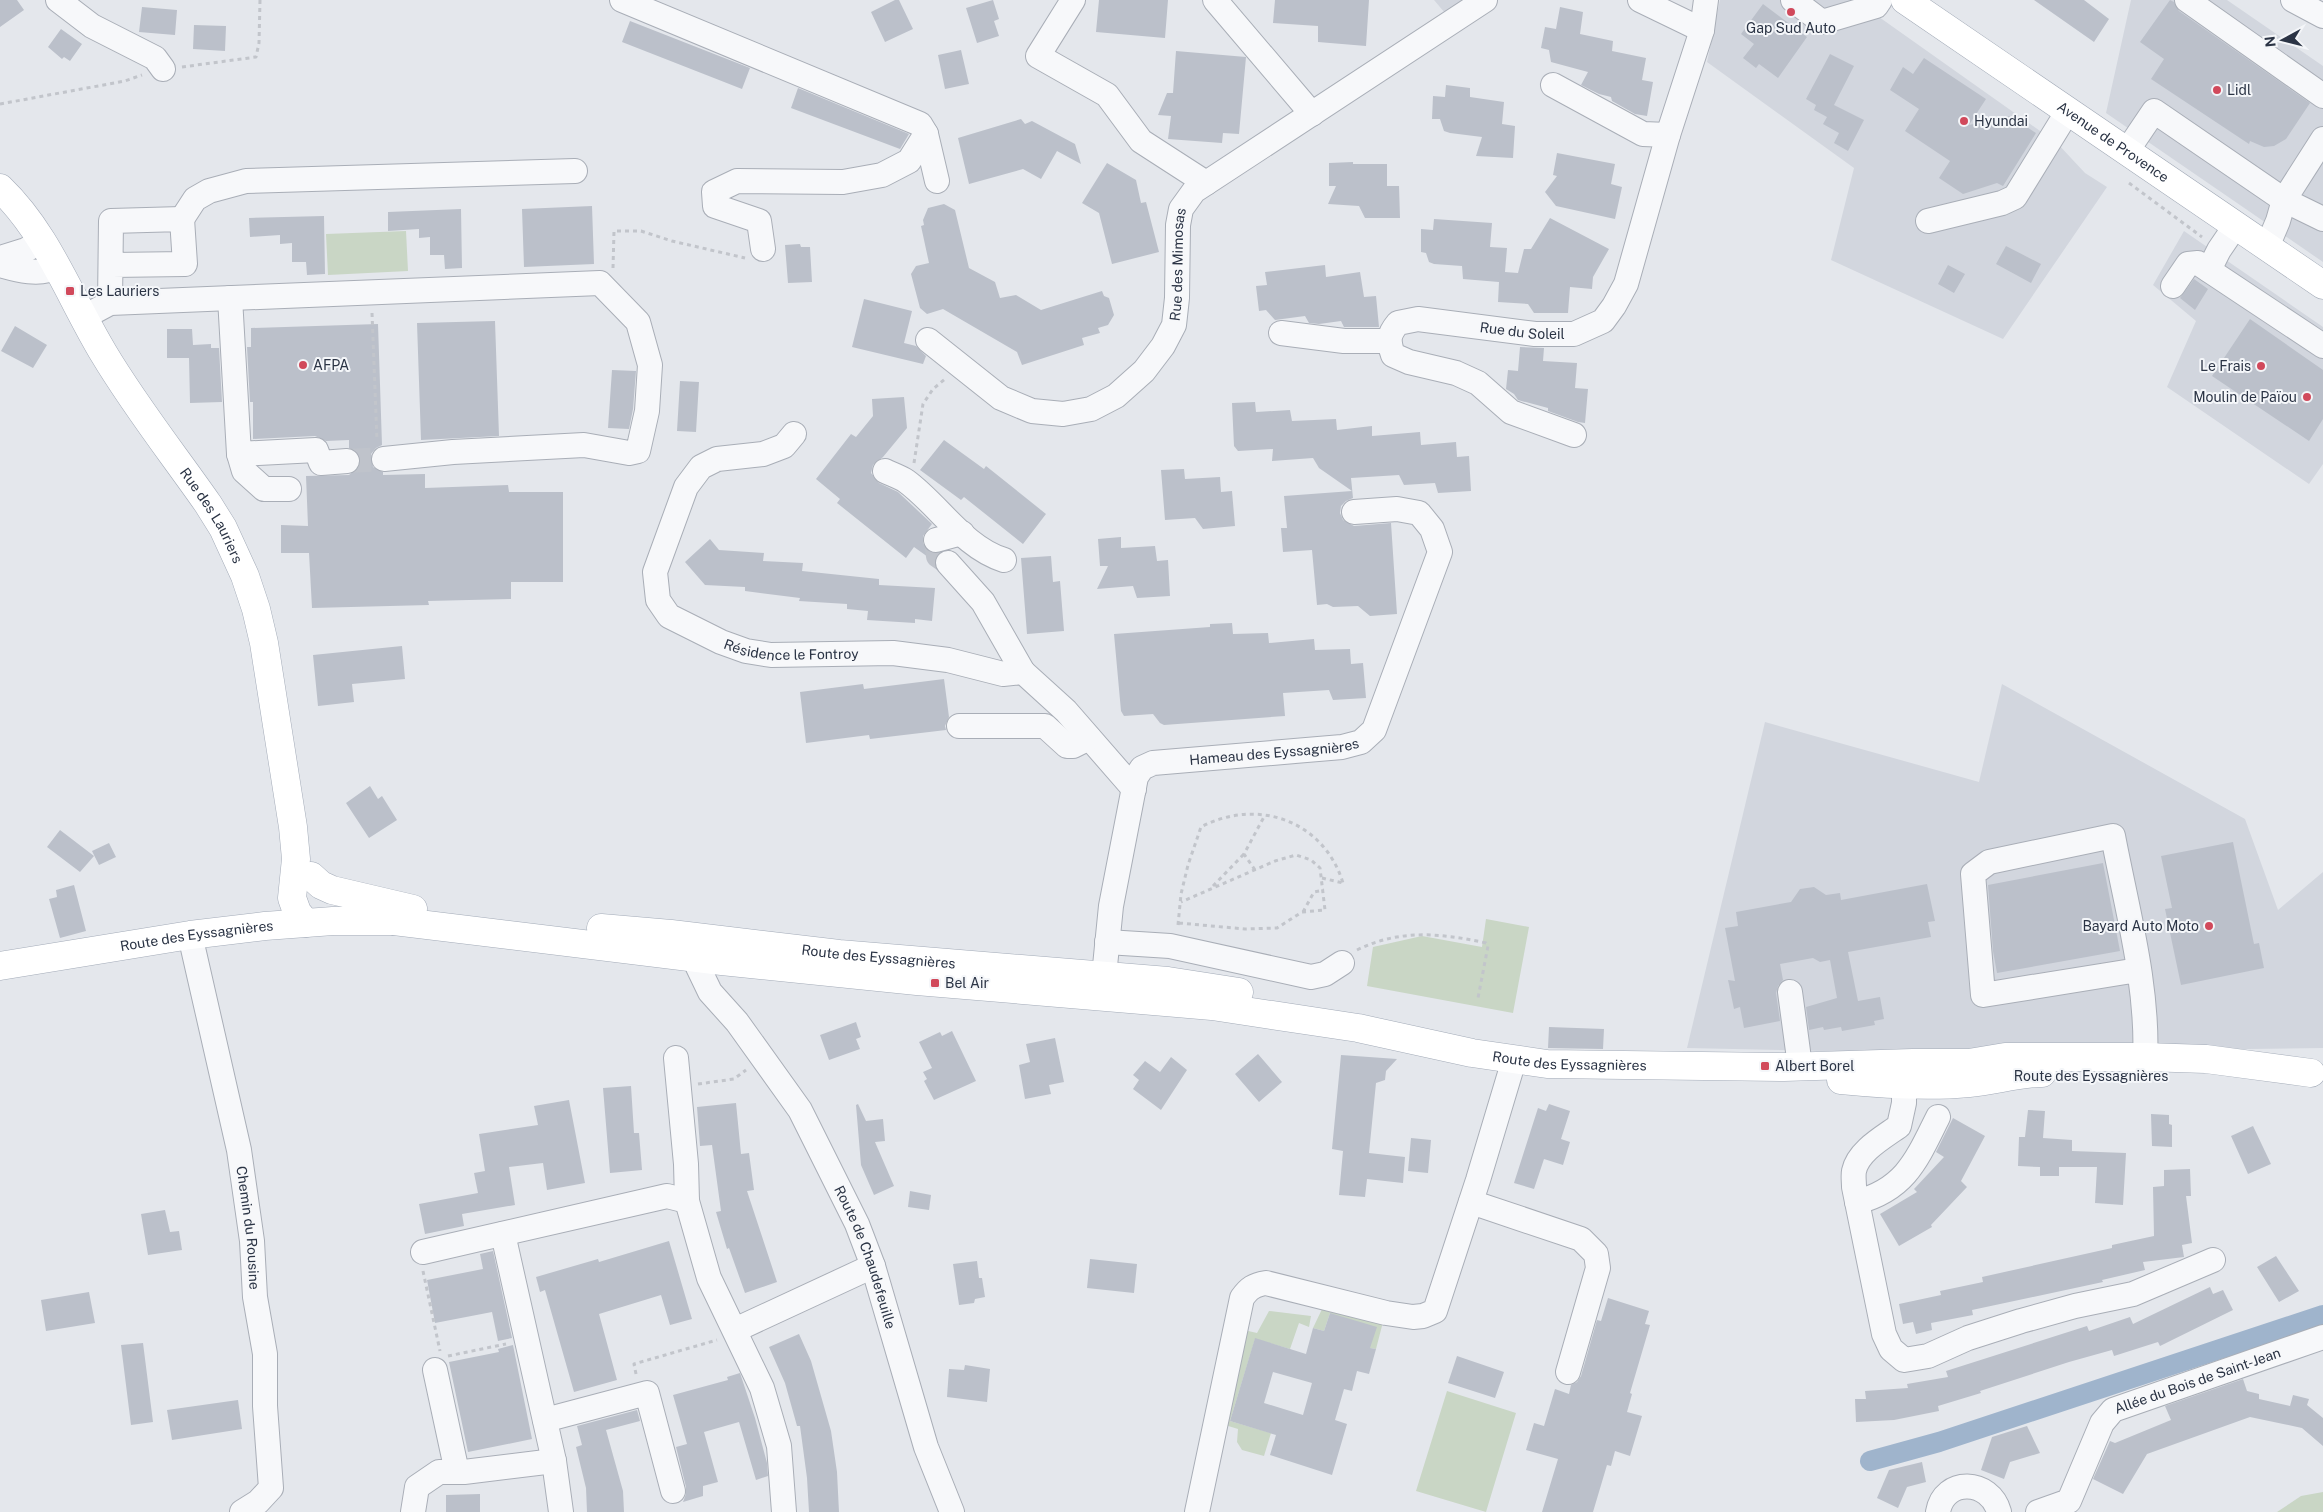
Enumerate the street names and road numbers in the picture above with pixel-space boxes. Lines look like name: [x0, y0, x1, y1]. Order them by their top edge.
street label: Avenue de Provence: [2054, 98, 2172, 186]
street label: Rue des Mimosas: [1167, 207, 1189, 322]
street label: Rue du Soleil: [1479, 319, 1565, 342]
street label: Rue des Lauriers: [177, 465, 246, 566]
street label: Résidence le Fontroy: [722, 636, 859, 663]
street label: Hameau des Eyssagnières: [1189, 735, 1361, 768]
street label: Route des Eyssagnières: [119, 917, 274, 954]
street label: Route des Eyssagnières: [801, 942, 956, 972]
street label: Route des Eyssagnières: [1491, 1048, 1647, 1073]
street label: Route des Eyssagnières: [2014, 1068, 2168, 1084]
street label: Chemin du Rousine: [233, 1165, 263, 1290]
street label: Route de Chaudefeuille: [831, 1183, 899, 1331]
street label: Allée du Bois de Saint-Jean: [2112, 1344, 2283, 1417]

